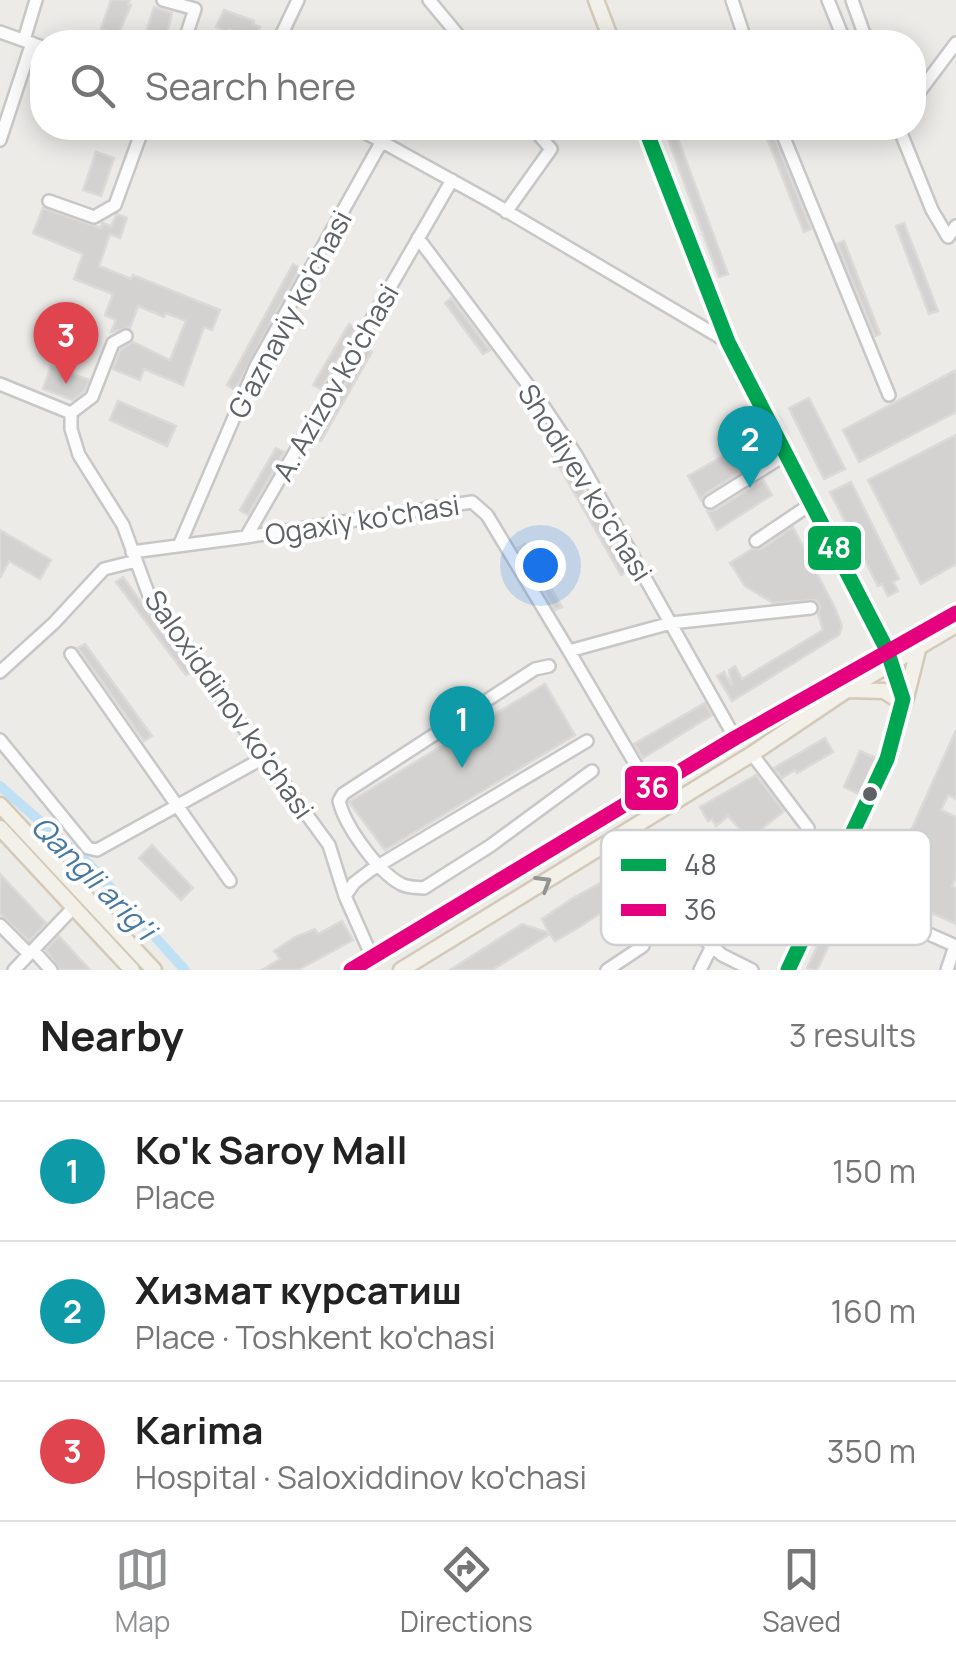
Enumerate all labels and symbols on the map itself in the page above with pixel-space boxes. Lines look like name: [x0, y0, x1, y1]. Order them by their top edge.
street label: G'aznaviy ko'chasi: [218, 203, 360, 425]
street label: A. Azizov ko'chasi: [263, 277, 407, 487]
pin: 3: [34, 302, 98, 384]
street label: Shodiyev ko'chasi: [510, 376, 662, 588]
pin: 2: [718, 406, 782, 488]
street label: Ogaxiy ko'chasi: [262, 485, 462, 553]
line badge: 48: [806, 524, 863, 572]
text: 48: [817, 528, 851, 566]
your location: [515, 540, 566, 591]
street label: Saloxiddinov ko'chasi: [137, 582, 323, 826]
pin: 1: [430, 686, 494, 768]
line badge: 36: [623, 764, 680, 812]
text: 36: [635, 768, 669, 806]
unlabelled marker: [860, 784, 880, 804]
water label: Qangli arig'i: [23, 806, 168, 951]
legend: [601, 830, 931, 945]
text: 48: [684, 845, 717, 883]
one-way arrow: [533, 876, 551, 895]
text: 36: [684, 890, 717, 928]

